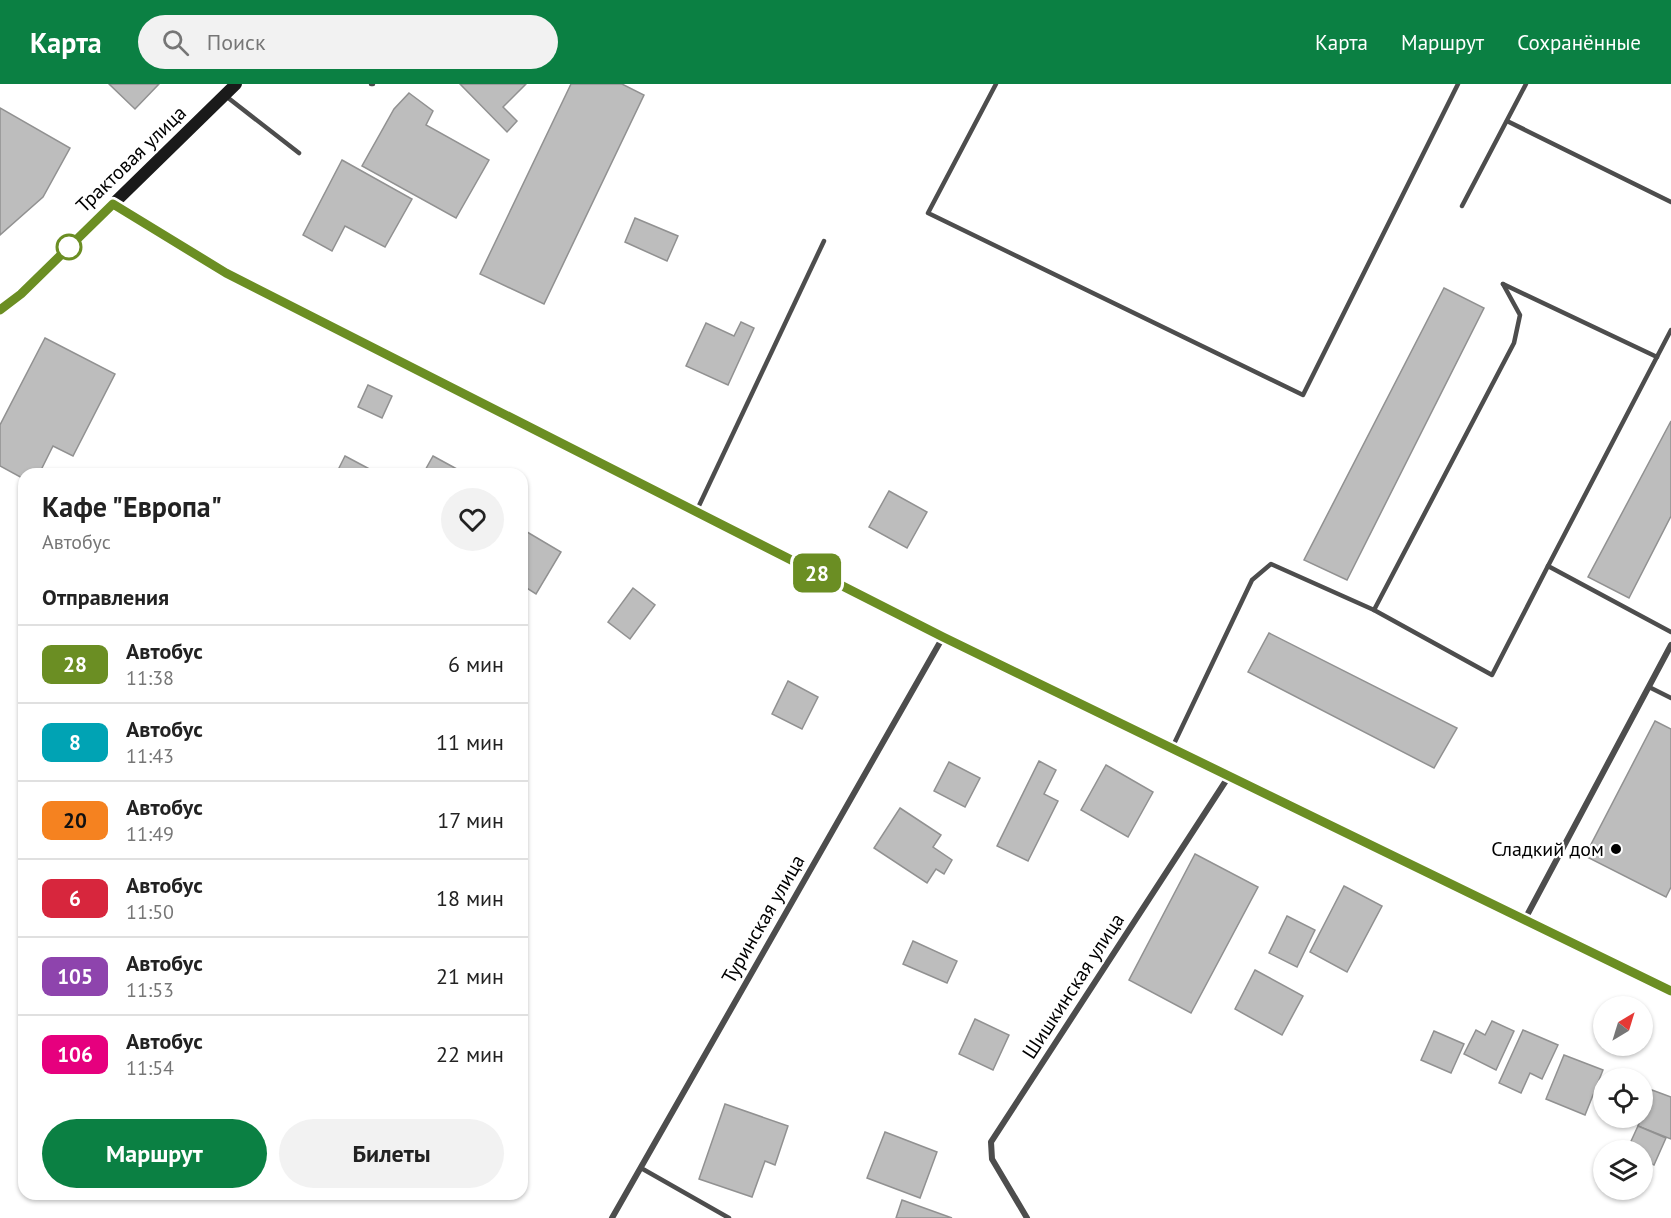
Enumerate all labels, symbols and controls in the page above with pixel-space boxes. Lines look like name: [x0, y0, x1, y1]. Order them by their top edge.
search box: [138, 15, 558, 69]
text: Карта: [30, 24, 102, 61]
icon: search: [159, 26, 192, 59]
text: Поиск: [207, 28, 266, 56]
text: Карта: [1315, 29, 1368, 56]
text: Маршрут: [1401, 29, 1484, 56]
text: Сохранённые: [1517, 29, 1641, 56]
street label: Трактовая улица: [70, 100, 192, 218]
unlabelled marker: [56, 234, 82, 260]
text: Кафе "Европа": [42, 488, 222, 525]
button: heart: [441, 488, 504, 551]
text: Автобус: [42, 529, 111, 555]
line badge: 28: [790, 554, 844, 592]
text: 28: [805, 560, 829, 587]
text: Отправления: [42, 583, 169, 611]
text: Автобус: [126, 637, 203, 665]
text: 6 мин: [448, 650, 504, 678]
text: 28: [63, 651, 87, 678]
text: 11:38: [126, 665, 174, 691]
text: Автобус: [126, 715, 203, 743]
text: 11 мин: [436, 728, 504, 756]
text: 8: [69, 729, 81, 756]
text: 11:43: [126, 743, 174, 769]
text: Автобус: [126, 793, 203, 821]
text: 17 мин: [437, 806, 504, 834]
text: 20: [63, 807, 87, 834]
text: 11:49: [126, 821, 174, 847]
place label: Сладкий дом: [1491, 836, 1604, 862]
marker: Сладкий дом: [1609, 842, 1623, 856]
street label: Туринская улица: [716, 850, 810, 988]
text: Автобус: [126, 871, 203, 899]
text: 18 мин: [436, 884, 504, 912]
text: 6: [69, 885, 81, 912]
text: 11:50: [126, 899, 174, 925]
street label: Шишкинская улица: [1016, 908, 1130, 1064]
text: Автобус: [126, 949, 203, 977]
text: 21 мин: [436, 962, 504, 990]
text: 105: [57, 963, 93, 990]
text: 11:53: [126, 977, 174, 1003]
north arrow: [1593, 996, 1653, 1056]
map controls: [1593, 996, 1653, 1200]
text: Автобус: [126, 1027, 203, 1055]
text: 22 мин: [436, 1040, 504, 1068]
text: 106: [57, 1041, 93, 1068]
text: 11:54: [126, 1055, 174, 1081]
button: locate: [1593, 1068, 1653, 1128]
button: Маршрут: [42, 1119, 267, 1188]
button: Билеты: [279, 1119, 504, 1188]
button: layers: [1593, 1140, 1653, 1200]

